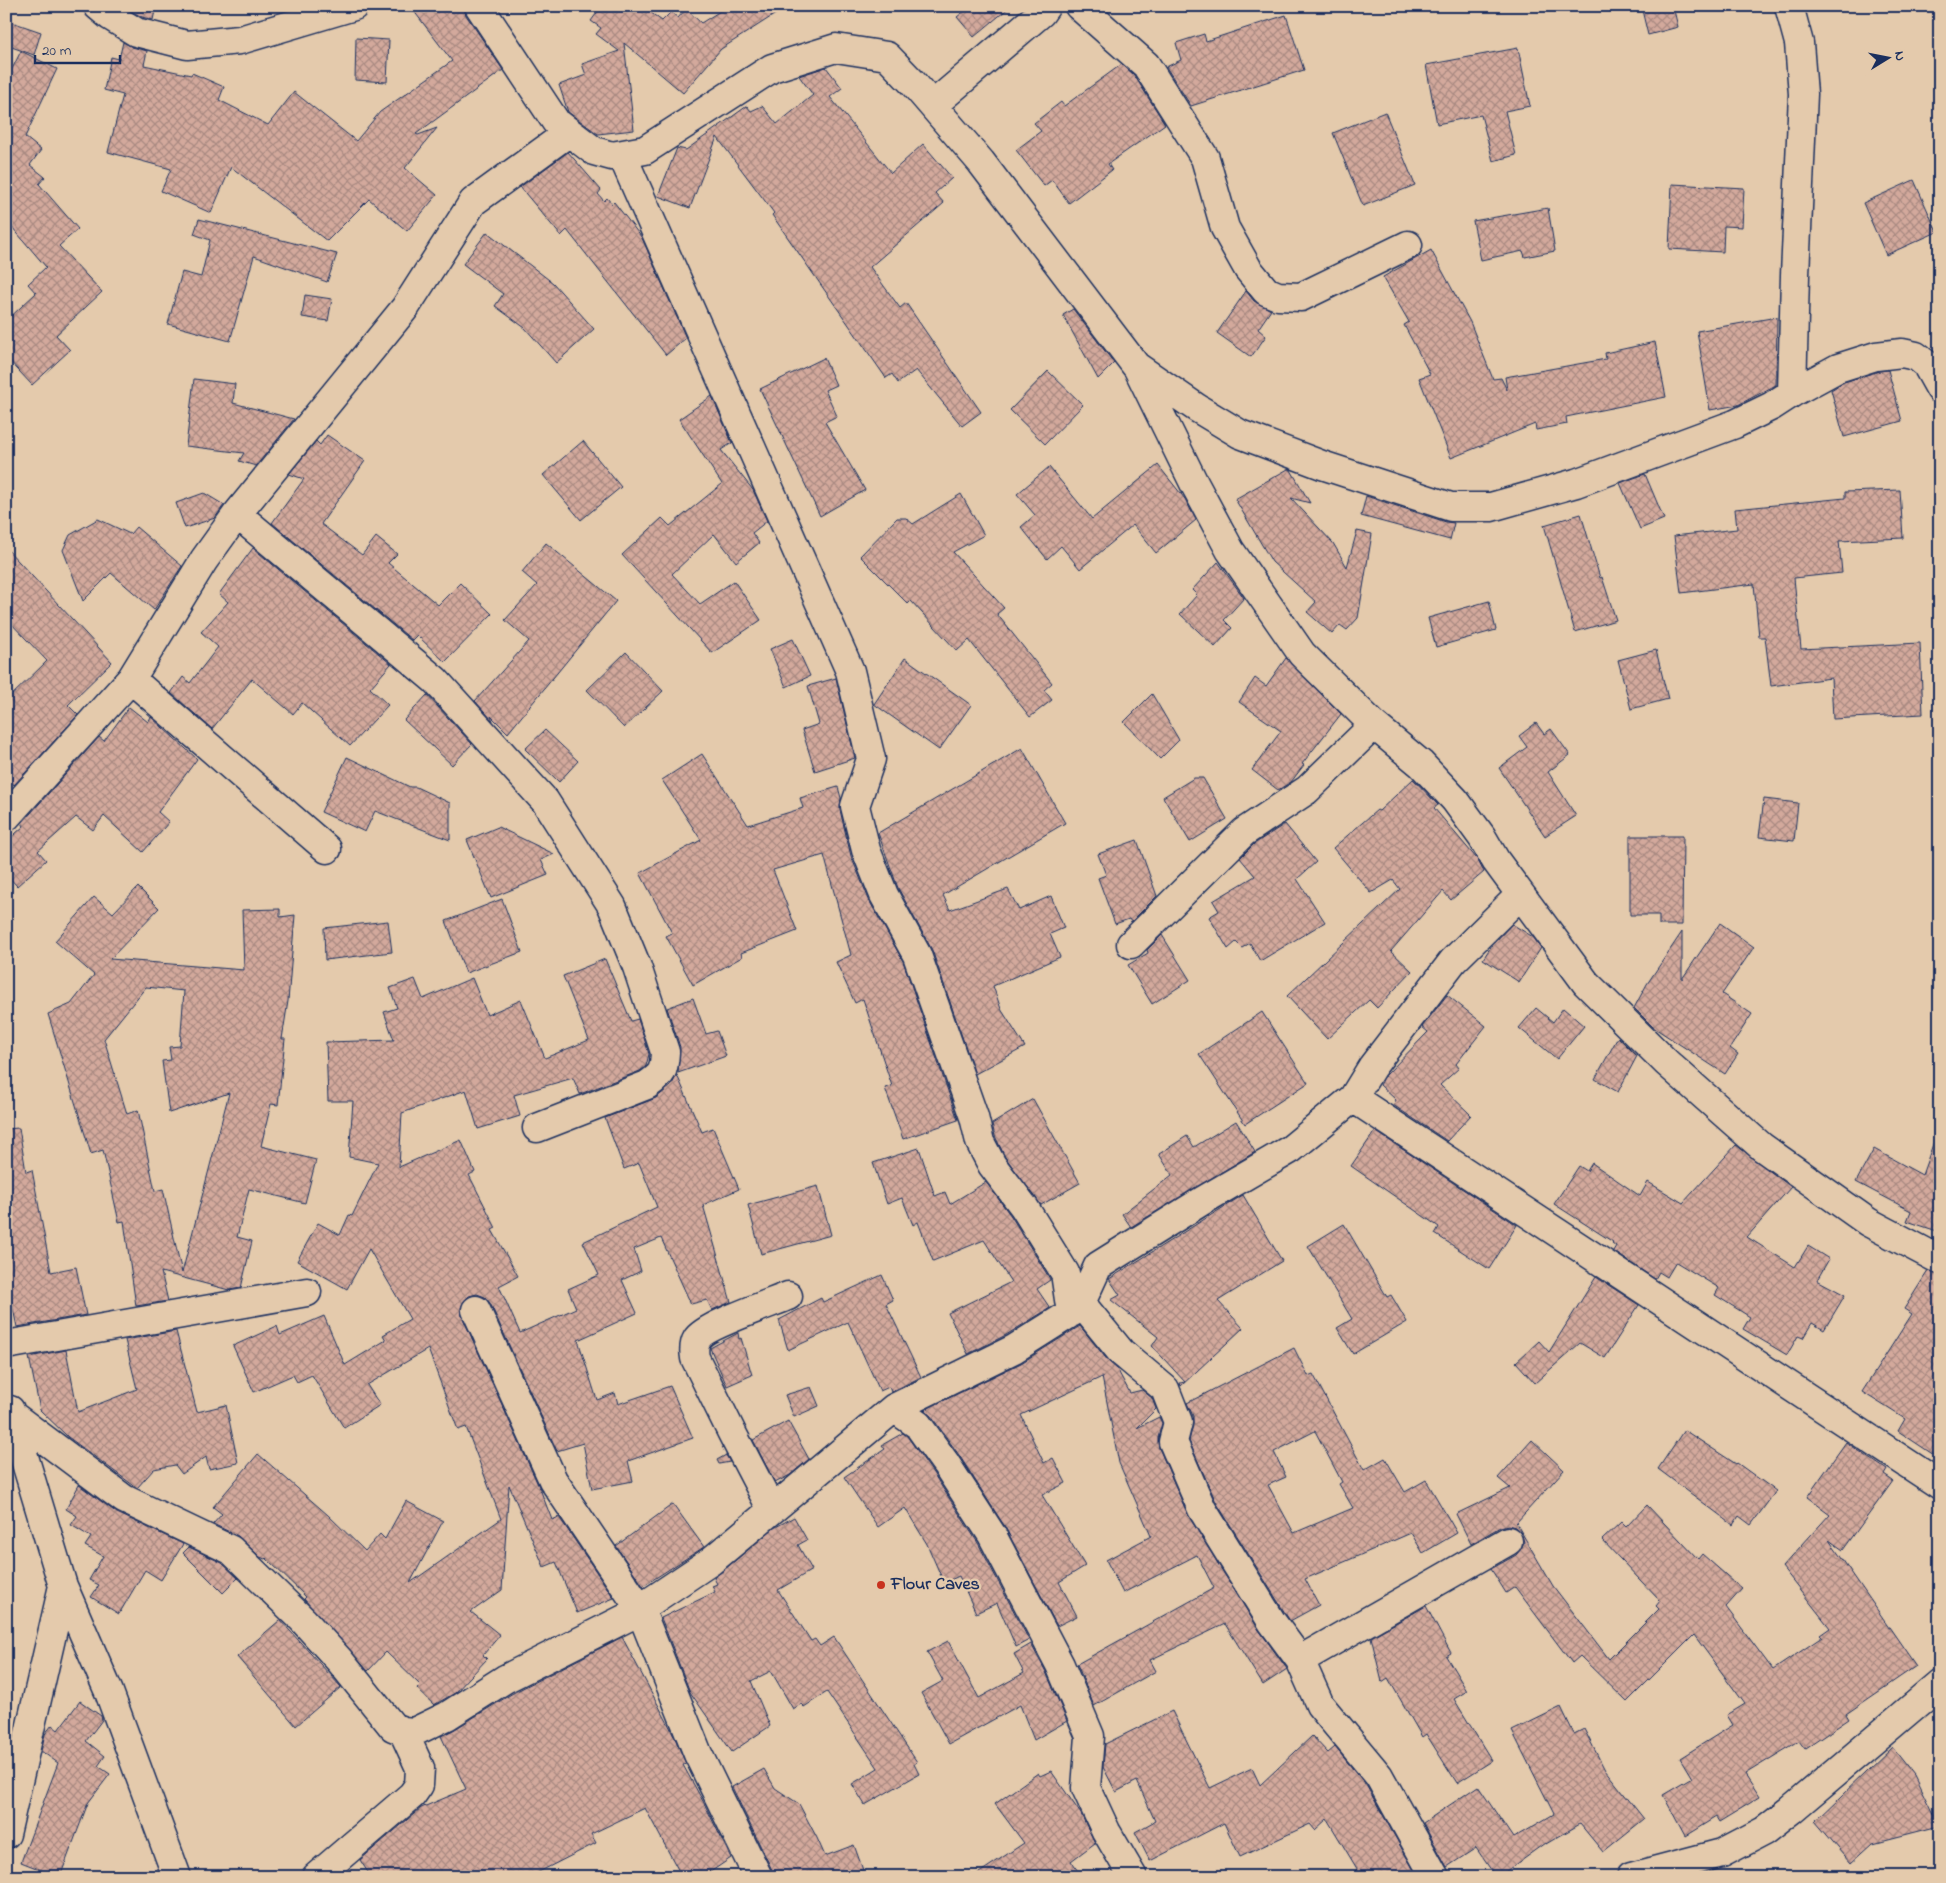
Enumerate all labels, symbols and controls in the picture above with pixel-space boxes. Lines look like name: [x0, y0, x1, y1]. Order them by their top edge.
scale bar: [35, 32, 120, 64]
north arrow: [1864, 32, 1914, 82]
text: 20 m: [42, 40, 72, 62]
text: N: [1888, 50, 1910, 62]
place label: Flour Caves: [890, 1572, 980, 1598]
marker: Flour Caves: [875, 1579, 887, 1591]

